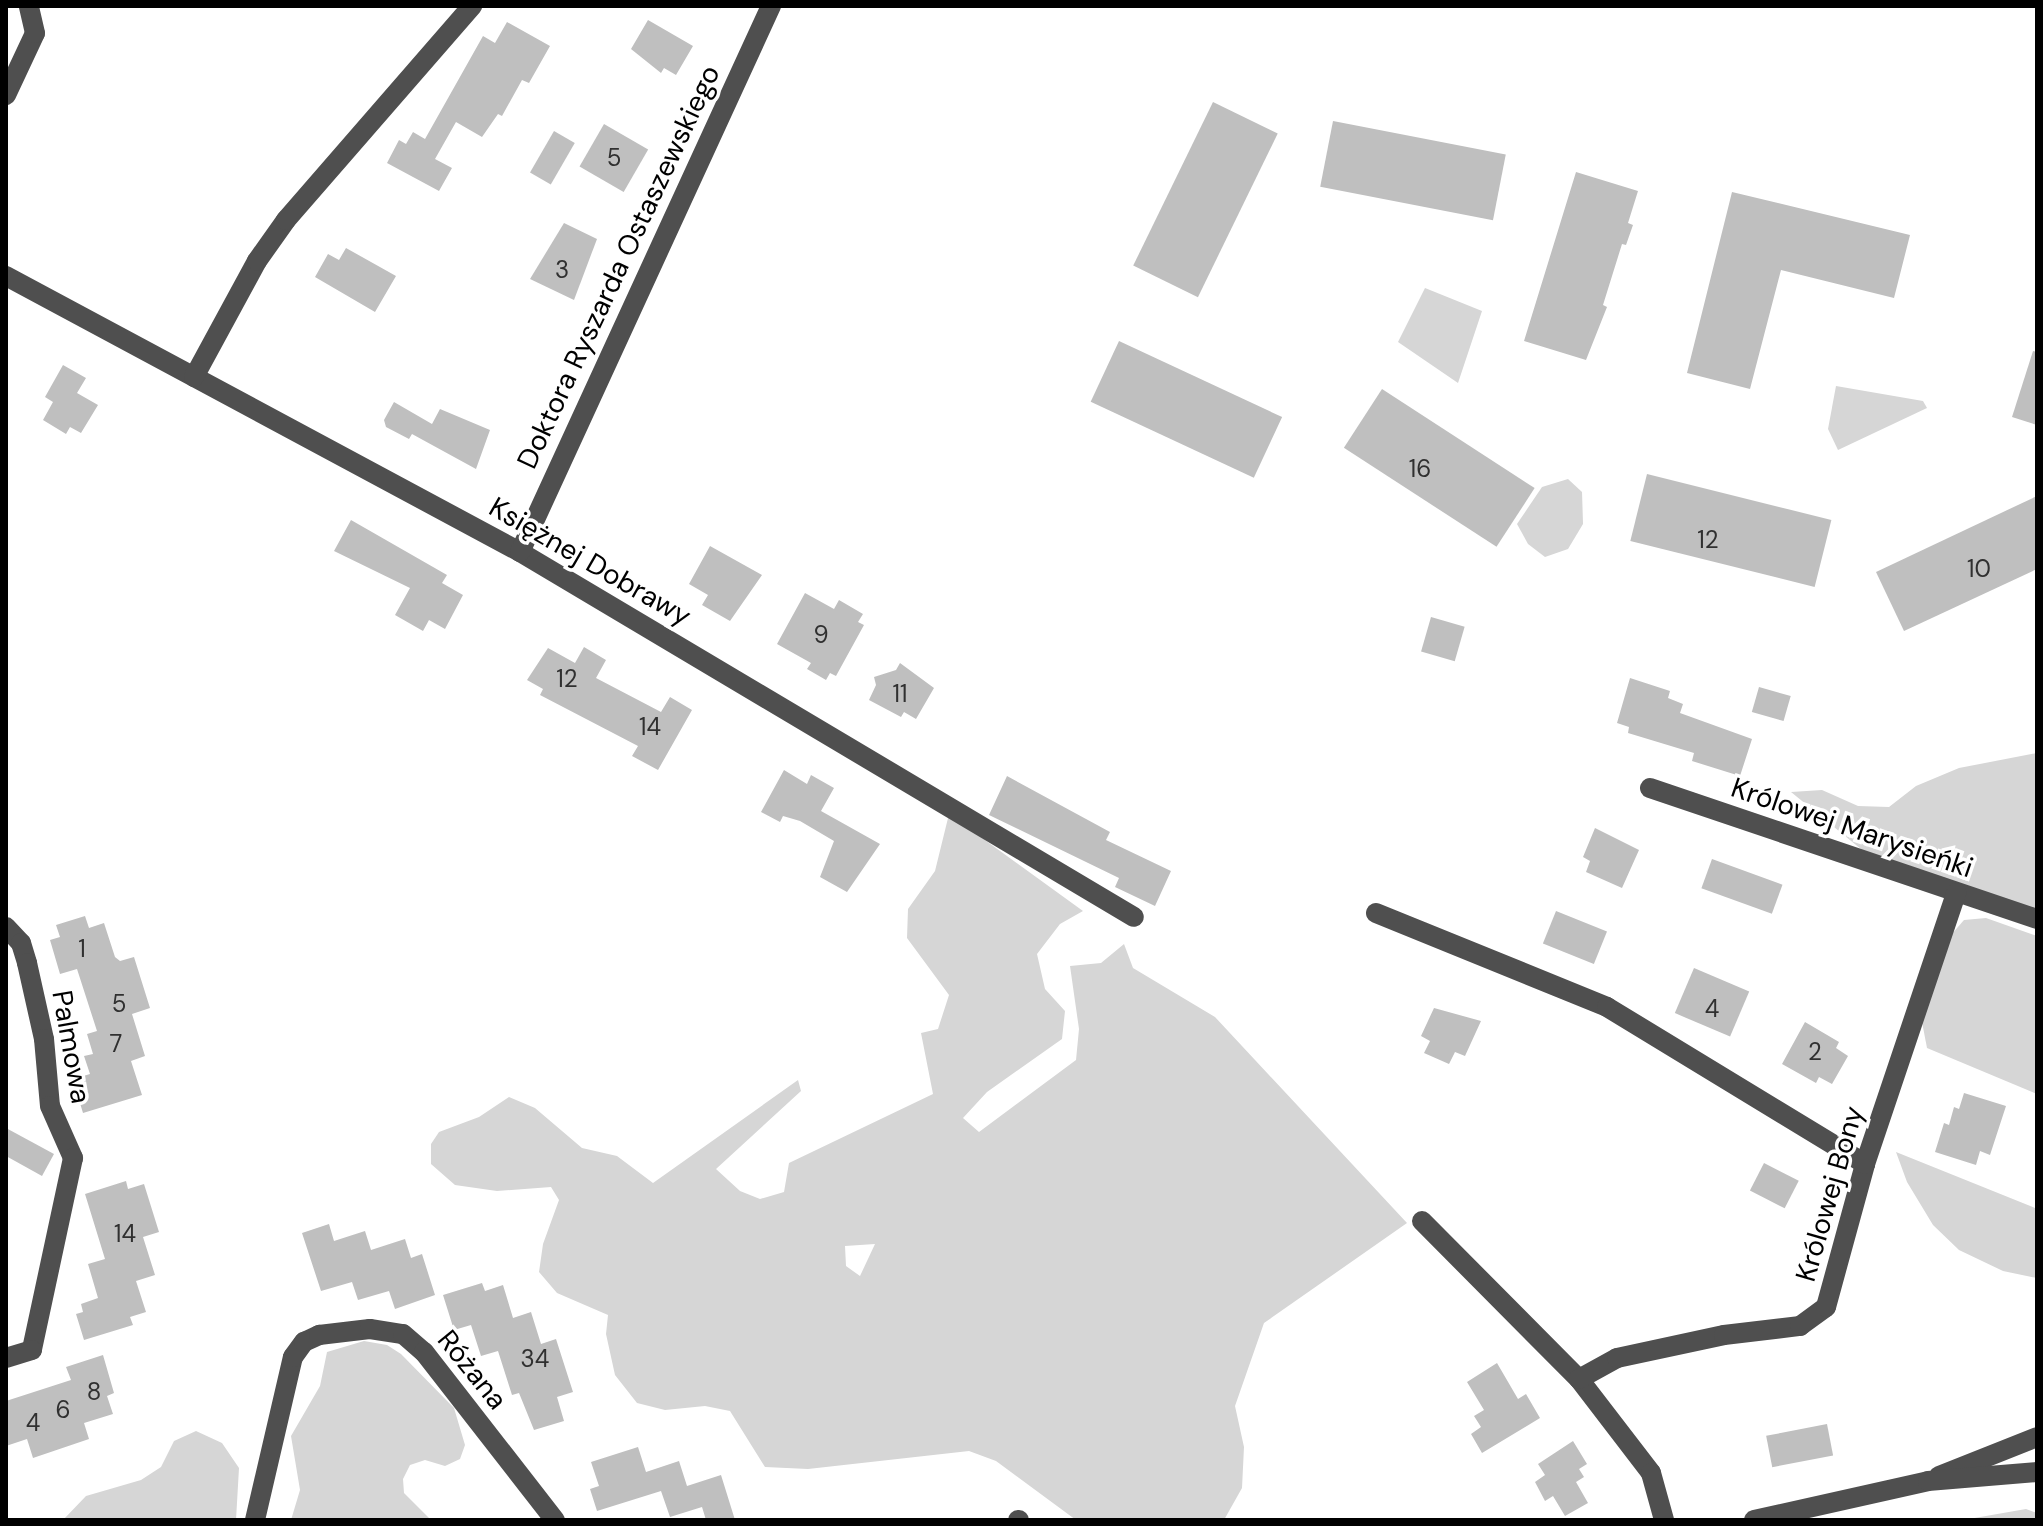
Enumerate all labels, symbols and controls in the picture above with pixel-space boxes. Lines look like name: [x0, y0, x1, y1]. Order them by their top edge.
street label: Doktora Ryszarda Ostaszewskiego: [511, 60, 727, 474]
house number: 5: [607, 144, 621, 172]
house number: 3: [555, 256, 569, 284]
house number: 16: [1409, 455, 1431, 483]
street label: Księżnej Dobrawy: [483, 491, 697, 633]
house number: 12: [1697, 526, 1719, 554]
house number: 10: [1967, 555, 1991, 583]
house number: 9: [813, 621, 829, 649]
house number: 12: [556, 665, 578, 693]
house number: 11: [893, 680, 907, 708]
house number: 14: [639, 713, 661, 741]
street label: Królowej Marysieńki: [1727, 771, 1977, 885]
house number: 1: [78, 935, 86, 963]
street label: Palmowa: [45, 988, 97, 1106]
house number: 5: [112, 990, 126, 1018]
house number: 4: [1705, 995, 1719, 1023]
house number: 7: [110, 1030, 122, 1058]
house number: 2: [1808, 1038, 1822, 1066]
street label: Królowej Bony: [1789, 1102, 1871, 1286]
house number: 14: [114, 1220, 136, 1248]
street label: Różana: [430, 1324, 514, 1416]
house number: 34: [521, 1345, 549, 1373]
house number: 8: [87, 1378, 101, 1406]
house number: 6: [55, 1396, 71, 1424]
house number: 4: [26, 1409, 40, 1437]

